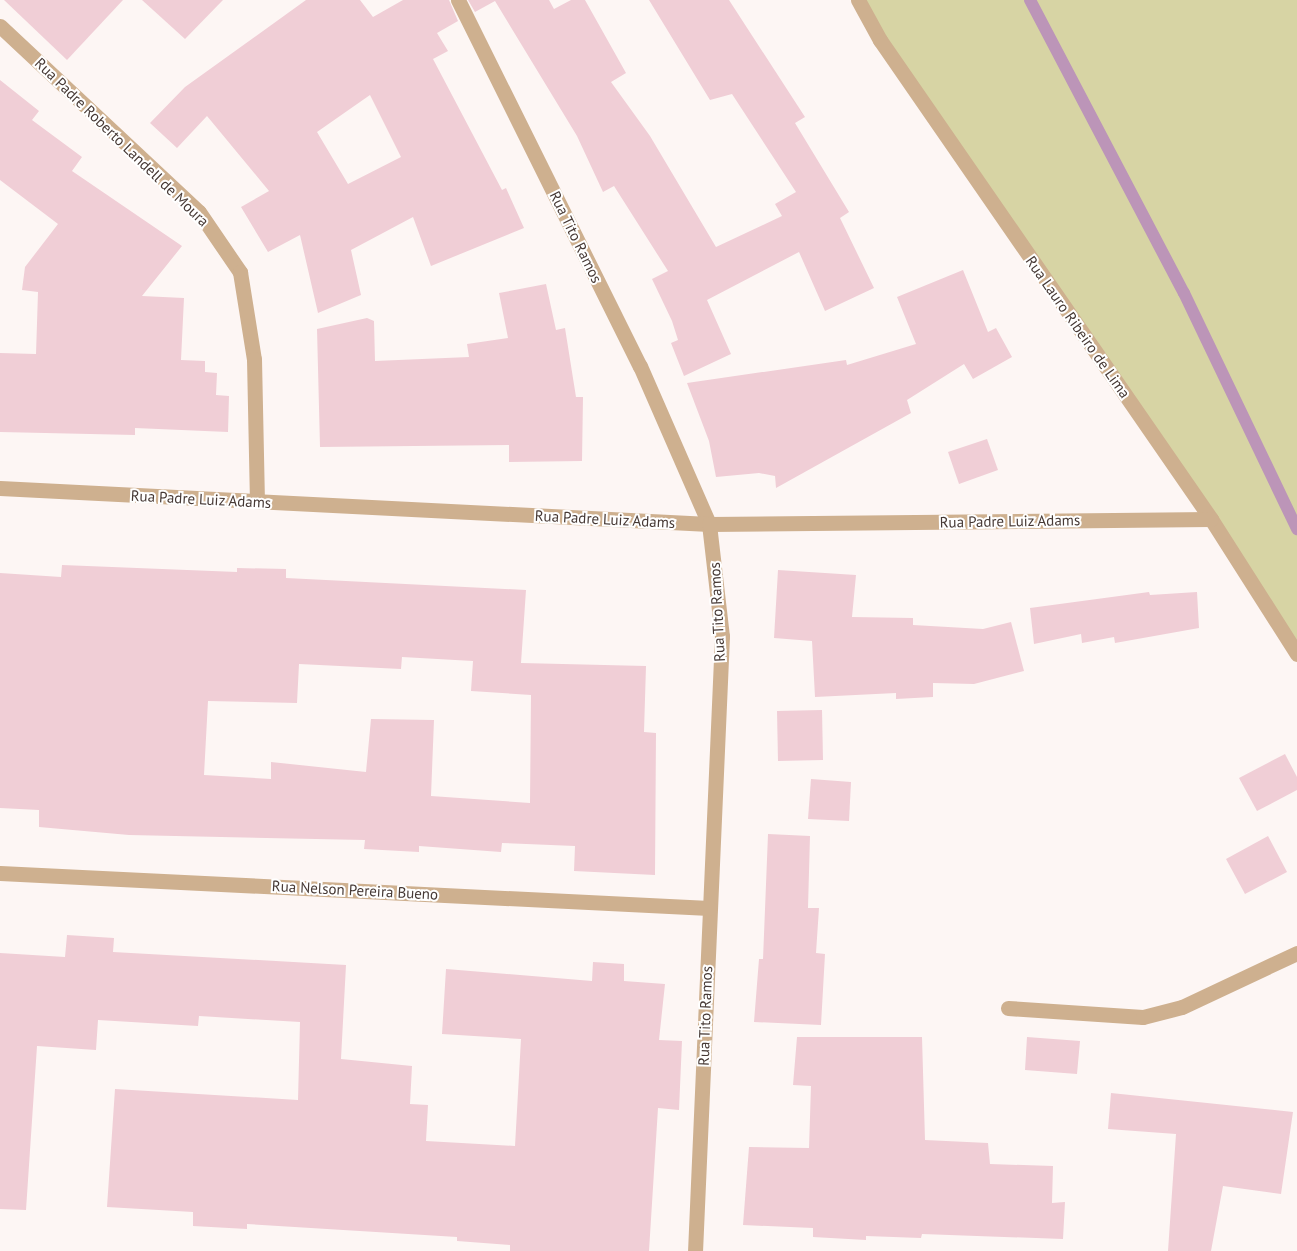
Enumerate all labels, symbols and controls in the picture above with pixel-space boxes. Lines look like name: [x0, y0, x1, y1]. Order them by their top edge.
street label: Rua Padre Roberto Landell de Moura: [31, 54, 213, 230]
street label: Rua Tito Ramos: [546, 188, 606, 286]
street label: Rua Lauro Ribeiro de Lima: [1022, 252, 1134, 402]
street label: Rua Padre Luiz Adams: [130, 486, 272, 512]
street label: Rua Padre Luiz Adams: [534, 506, 676, 532]
street label: Rua Padre Luiz Adams: [939, 511, 1081, 531]
street label: Rua Tito Ramos: [705, 561, 729, 663]
street label: Rua Nelson Pereira Bueno: [271, 877, 439, 903]
street label: Rua Tito Ramos: [694, 966, 716, 1066]

